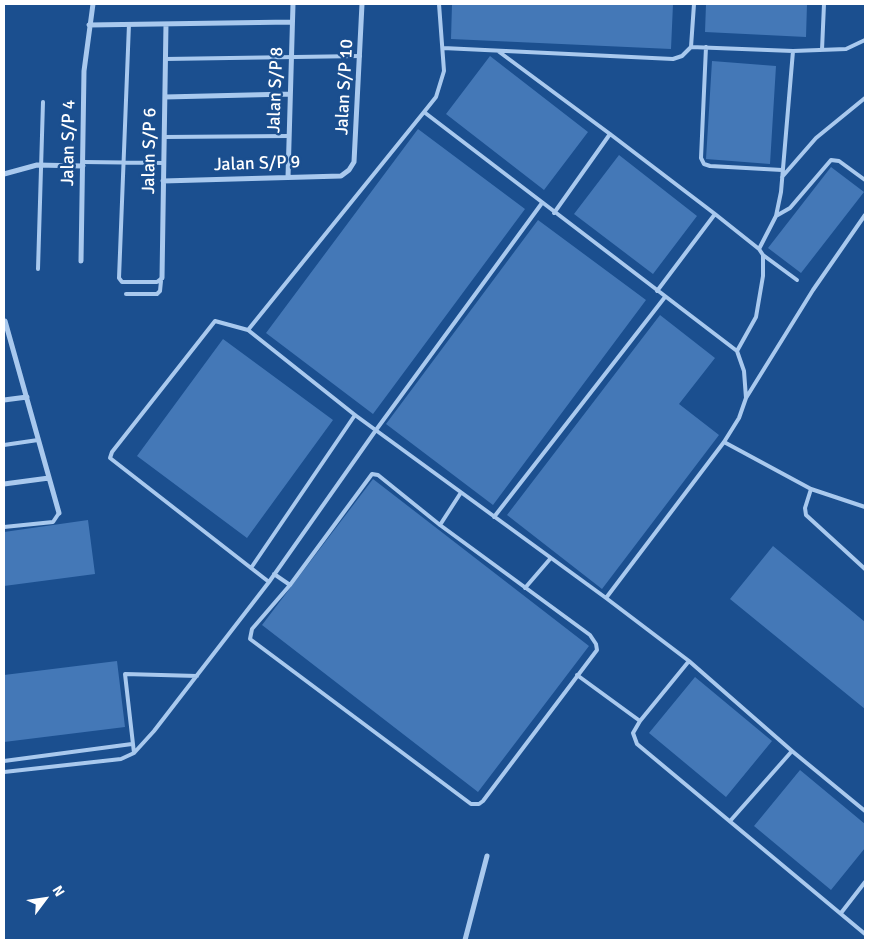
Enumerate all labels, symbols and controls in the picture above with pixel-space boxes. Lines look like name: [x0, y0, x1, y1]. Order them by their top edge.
street label: Jalan S/P 10: [332, 38, 358, 136]
street label: Jalan S/P 8: [264, 46, 288, 134]
street label: Jalan S/P 4: [57, 100, 81, 186]
street label: Jalan S/P 6: [138, 108, 162, 194]
street label: Jalan S/P 9: [213, 152, 301, 176]
north arrow: [20, 874, 70, 924]
text: N: [48, 882, 68, 900]

